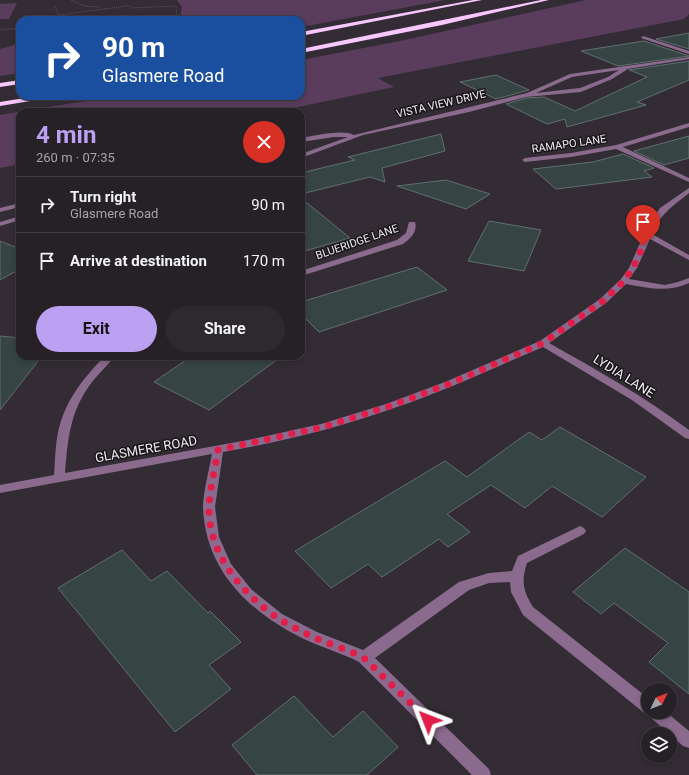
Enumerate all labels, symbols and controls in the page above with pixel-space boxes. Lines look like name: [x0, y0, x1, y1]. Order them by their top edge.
text: 90 m: [102, 31, 165, 64]
icon: right: [36, 32, 88, 84]
text: Glasmere Road: [102, 65, 224, 86]
street label: VISTA VIEW DRIVE: [395, 87, 487, 121]
text: 4 min: [36, 121, 96, 149]
button: close: [243, 121, 285, 163]
street label: RAMAPO LANE: [531, 132, 607, 156]
text: 260 m · 07:35: [36, 150, 115, 165]
text: Turn right: [70, 188, 136, 206]
icon: right: [36, 194, 58, 216]
text: 90 m: [251, 196, 285, 214]
pin: [626, 205, 660, 246]
text: Glasmere Road: [70, 206, 158, 221]
icon: arrive: [632, 211, 654, 233]
street label: BLUERIDGE LANE: [314, 222, 400, 262]
icon: arrive: [36, 250, 58, 272]
text: Arrive at destination: [70, 252, 207, 270]
text: 170 m: [243, 252, 285, 270]
button: Exit: [36, 306, 157, 352]
button: Share: [165, 306, 285, 352]
street label: LYDIA LANE: [591, 351, 657, 401]
street label: GLASMERE ROAD: [94, 433, 198, 465]
north arrow: [641, 683, 677, 719]
map controls: [641, 683, 677, 763]
position arrow: [407, 699, 449, 741]
button: layers: [641, 727, 677, 763]

